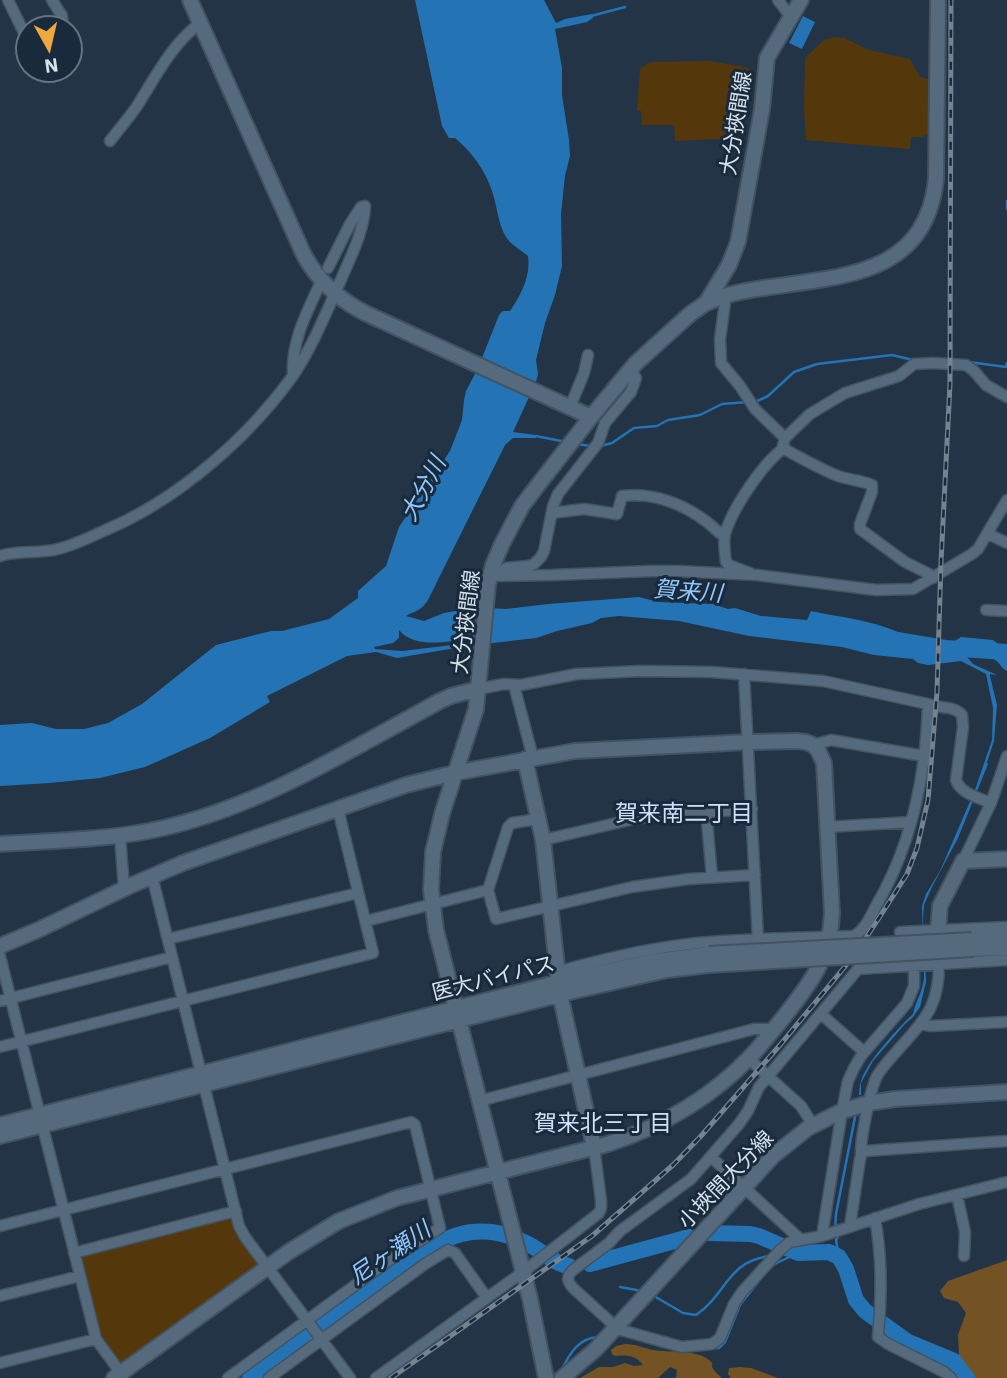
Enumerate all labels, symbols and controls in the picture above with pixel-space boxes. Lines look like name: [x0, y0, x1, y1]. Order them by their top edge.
north arrow: [14, 14, 84, 84]
text: N: [43, 53, 60, 79]
street label: 大分挾間線: [713, 69, 757, 177]
water label: 大分川: [393, 448, 453, 526]
street label: 大分挾間線: [445, 568, 485, 676]
water label: 賀来川: [653, 573, 726, 608]
district label: 賀来南二丁目: [615, 797, 753, 827]
street label: 医大バイパス: [429, 948, 557, 1006]
district label: 賀来北三丁目: [534, 1107, 672, 1137]
street label: 小挾間大分線: [671, 1124, 779, 1234]
water label: 尼ヶ瀬川: [342, 1212, 438, 1290]

